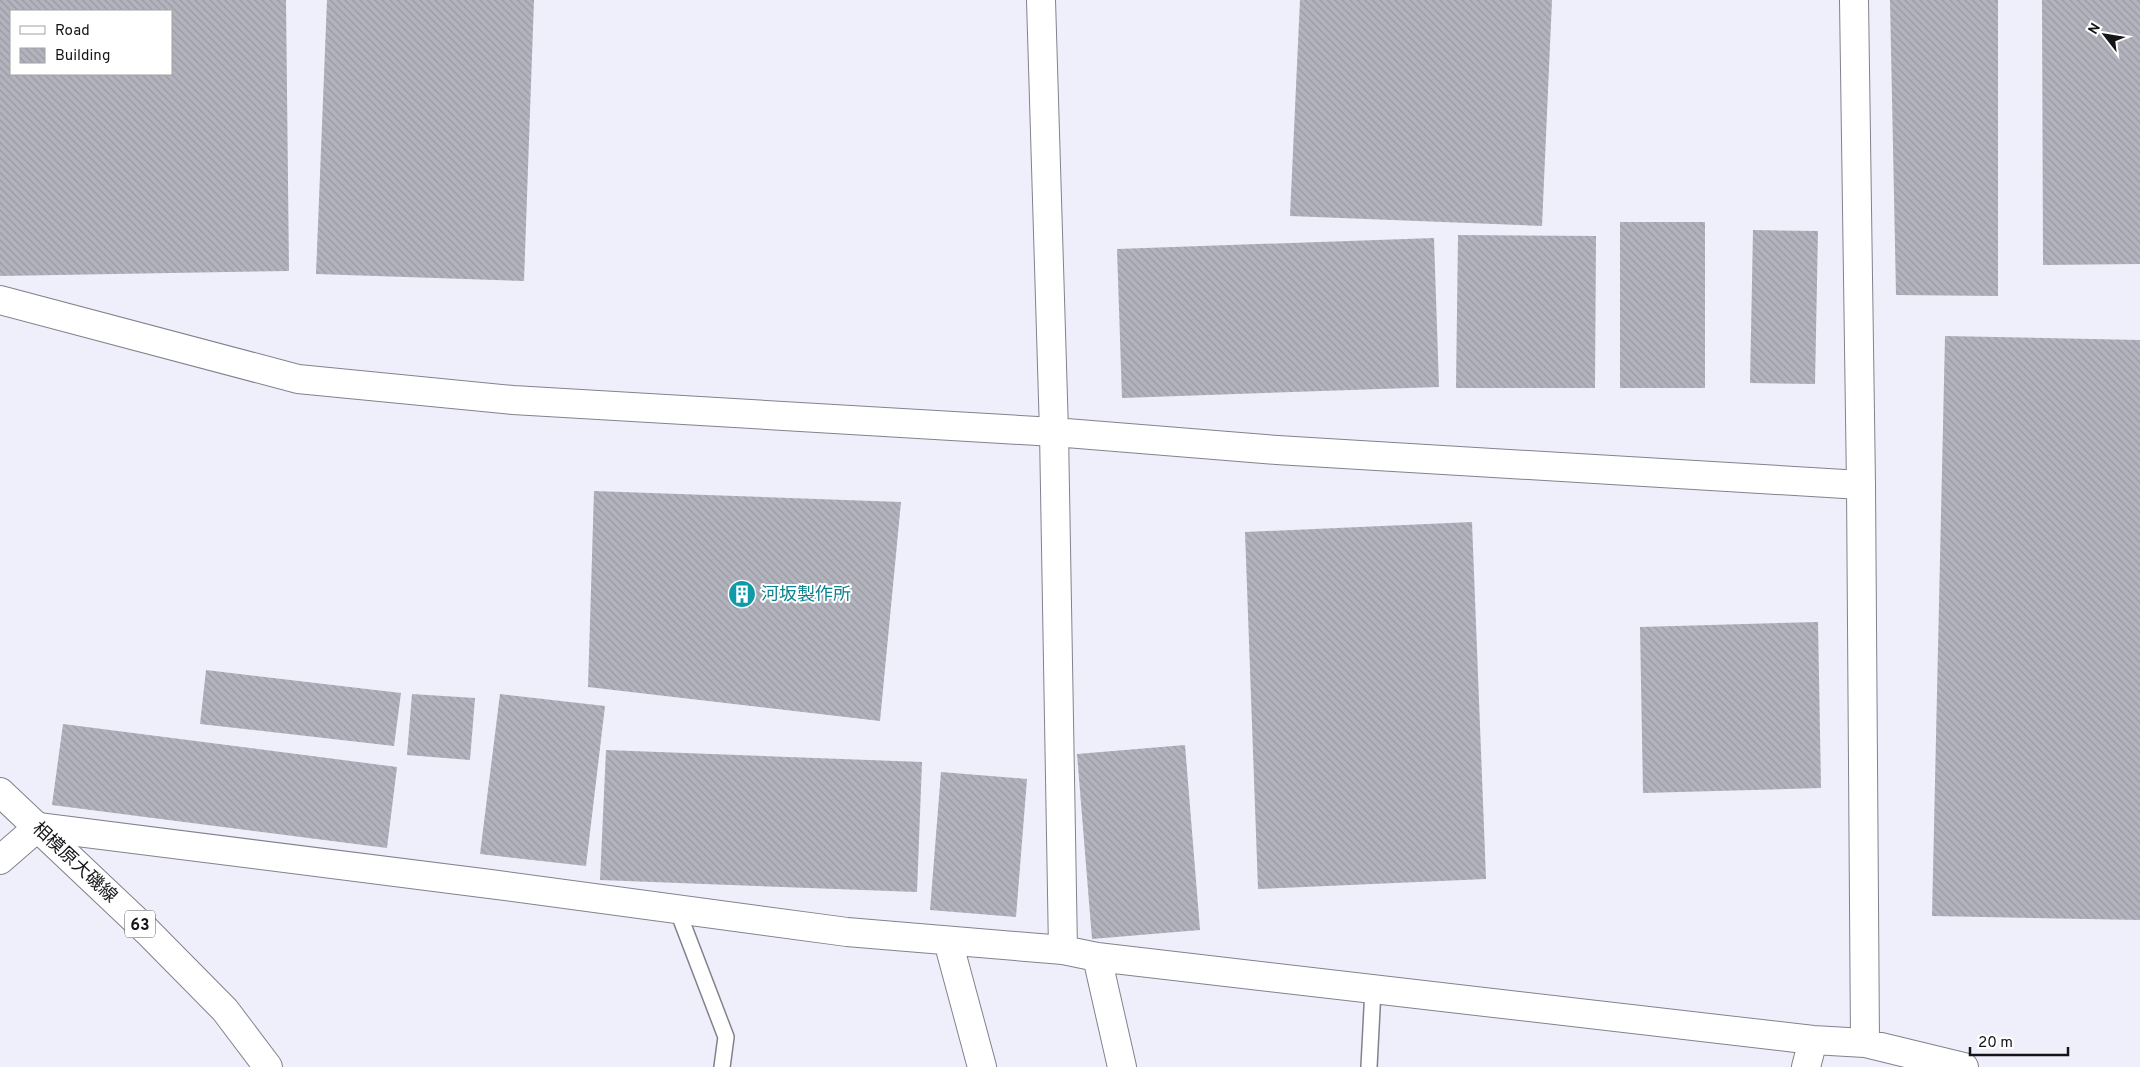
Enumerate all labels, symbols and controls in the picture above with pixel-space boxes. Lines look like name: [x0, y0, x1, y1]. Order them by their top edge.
legend: [10, 10, 172, 75]
north arrow: [2080, 10, 2130, 60]
text: N: [2085, 20, 2105, 38]
text: Road: [55, 22, 90, 41]
text: Building: [55, 47, 110, 66]
building icon: 河坂製作所: [727, 579, 757, 609]
place label: 河坂製作所: [761, 584, 851, 607]
street label: 相模原大磯線: [27, 818, 121, 908]
road number: 63: [125, 911, 155, 938]
scale bar: [1970, 1024, 2068, 1056]
text: 20 m: [1978, 1034, 2013, 1053]

